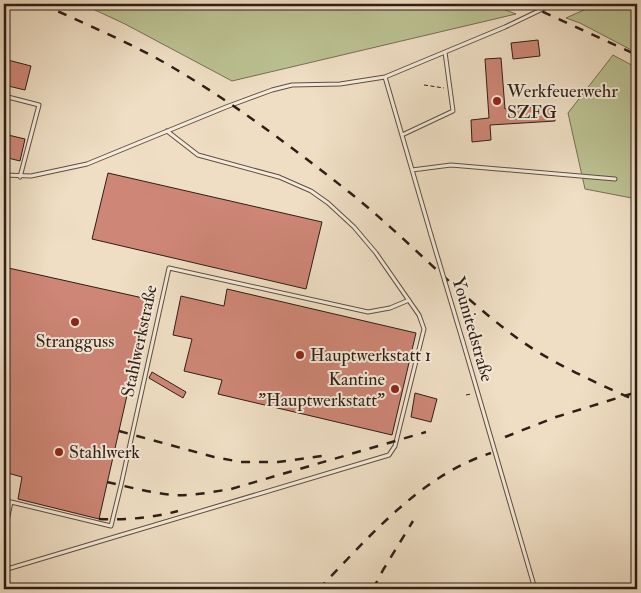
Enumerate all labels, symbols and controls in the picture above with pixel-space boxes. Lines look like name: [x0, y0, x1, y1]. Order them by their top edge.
place label: Werkfeuerwehr SZFG: [506, 80, 618, 124]
marker: Werkfeuerwehr SZFG: [491, 95, 503, 107]
street label: Younitedstraße: [447, 274, 499, 385]
street label: Stahlwerkstraße: [116, 282, 163, 399]
marker: Strangguss: [69, 316, 81, 328]
place label: Strangguss: [36, 330, 114, 353]
place label: Hauptwerkstatt 1: [310, 344, 431, 367]
marker: Hauptwerkstatt 1: [294, 349, 306, 361]
place label: Kantine "Hauptwerkstatt": [258, 368, 385, 412]
marker: Kantine "Hauptwerkstatt": [389, 383, 401, 395]
place label: Stahlwerk: [69, 441, 140, 464]
marker: Stahlwerk: [53, 446, 65, 458]

